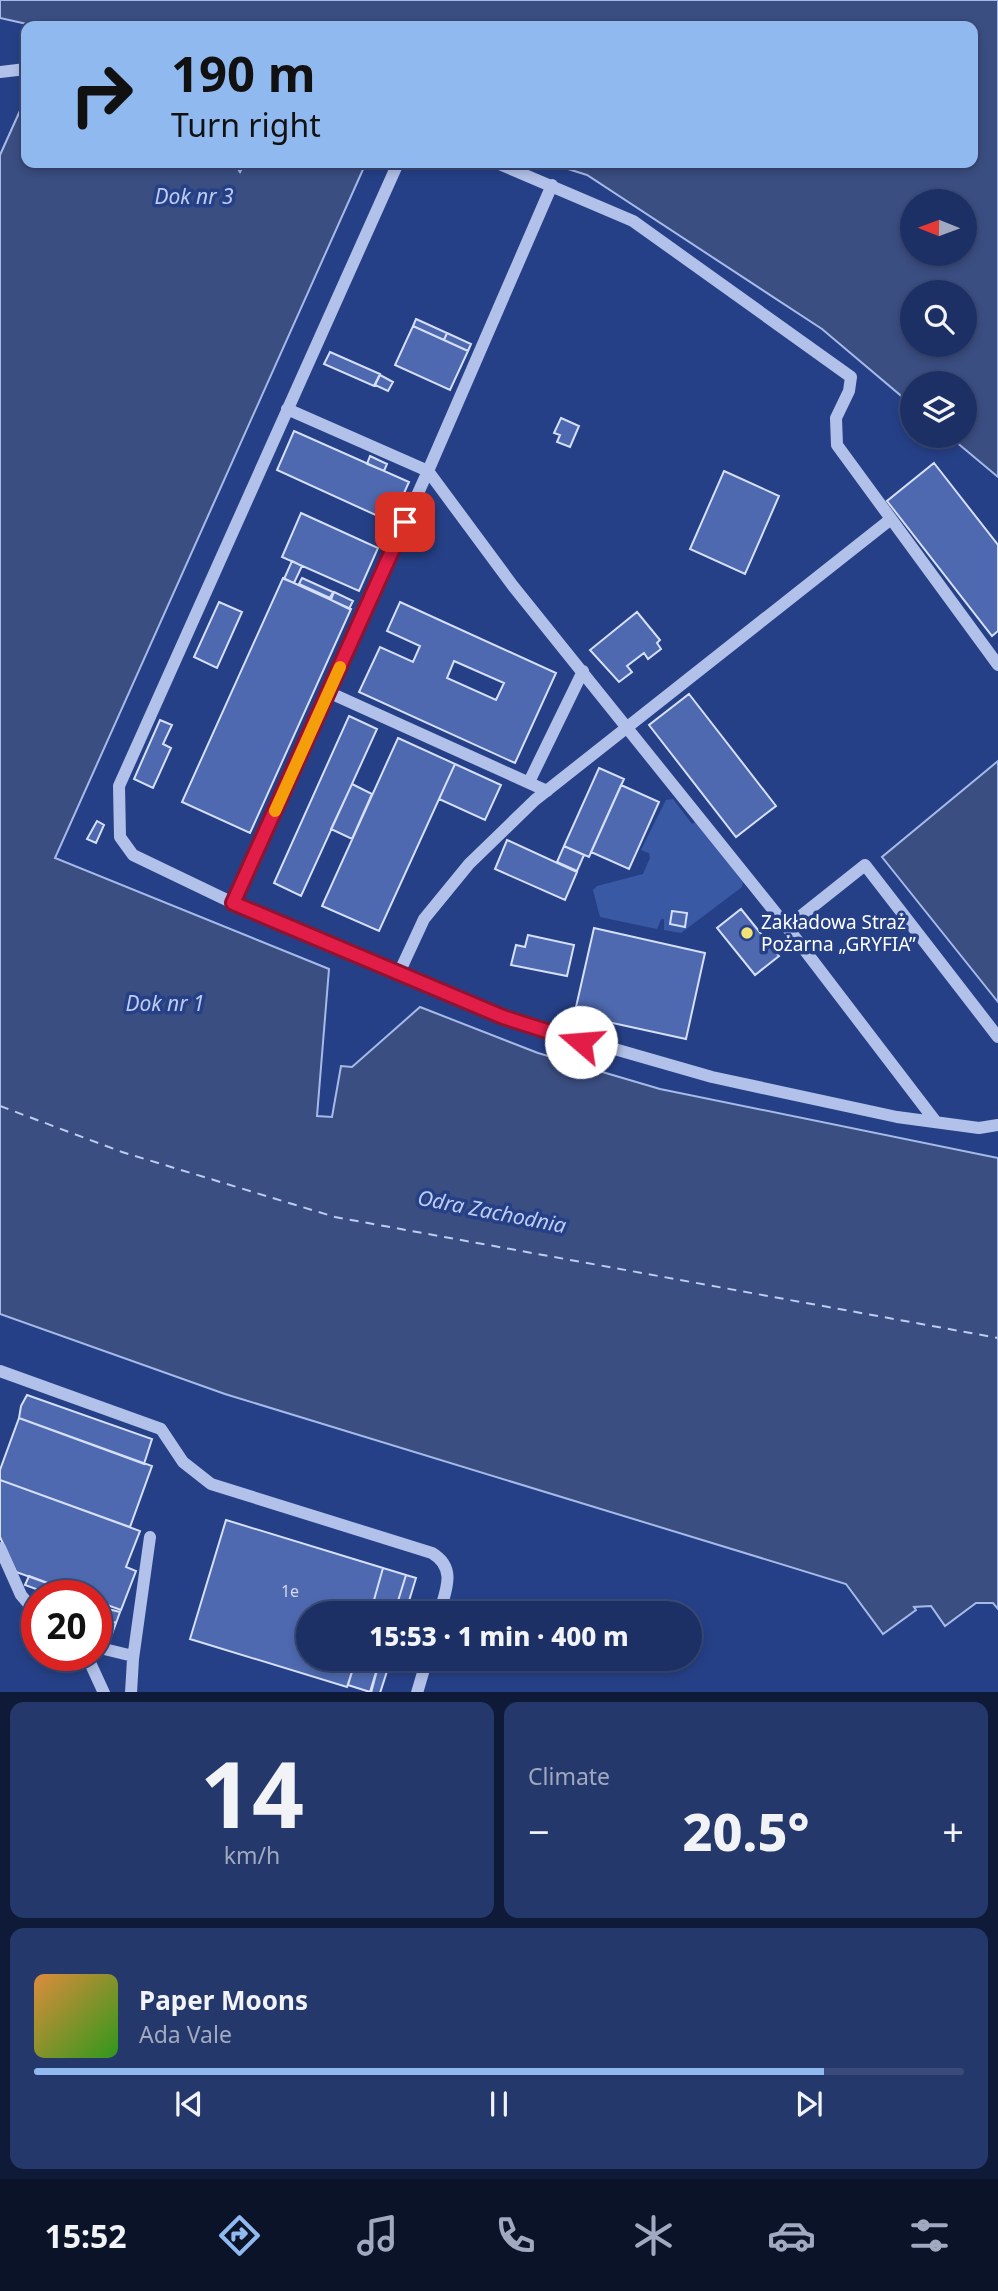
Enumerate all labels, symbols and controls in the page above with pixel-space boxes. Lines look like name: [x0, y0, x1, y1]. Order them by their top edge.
text: 190 m: [171, 40, 316, 106]
icon: right: [56, 49, 147, 140]
text: Turn right: [171, 103, 321, 146]
water label: Dok nr 3: [154, 182, 234, 210]
north arrow: [900, 189, 976, 266]
map controls: [900, 189, 977, 448]
button: search: [900, 280, 977, 357]
button: layers: [900, 371, 977, 448]
pin: [375, 492, 435, 552]
icon: arrive: [386, 503, 424, 541]
place label: Zakładowa Straż Pożarna „GRYFIA”: [761, 909, 916, 957]
marker: Zakładowa Straż Pożarna „GRYFIA”: [739, 925, 755, 941]
water label: Dok nr 1: [125, 989, 205, 1017]
position arrow: [544, 1005, 618, 1079]
water label: Odra Zachodnia: [415, 1183, 569, 1239]
speed limit sign: 20: [21, 1580, 112, 1671]
house number: 1e: [281, 1580, 299, 1602]
text: 15:53 · 1 min · 400 m: [369, 1618, 629, 1654]
text: 14: [200, 1731, 304, 1855]
text: Climate: [528, 1760, 610, 1792]
text: 20.5°: [683, 1795, 809, 1866]
text: −: [528, 1805, 550, 1857]
text: +: [942, 1805, 964, 1857]
text: km/h: [224, 1839, 280, 1871]
text: Paper Moons: [139, 1982, 308, 2018]
text: Ada Vale: [139, 2018, 232, 2050]
icon: previous: [170, 2085, 208, 2123]
icon: pause: [480, 2085, 518, 2123]
icon: next: [790, 2085, 828, 2123]
icon: directions: [215, 2211, 264, 2260]
icon: music: [353, 2211, 402, 2260]
icon: phone: [491, 2211, 540, 2260]
icon: climate: [629, 2211, 678, 2260]
icon: car: [767, 2211, 816, 2260]
icon: filters: [905, 2211, 954, 2260]
text: 15:52: [44, 2214, 127, 2257]

